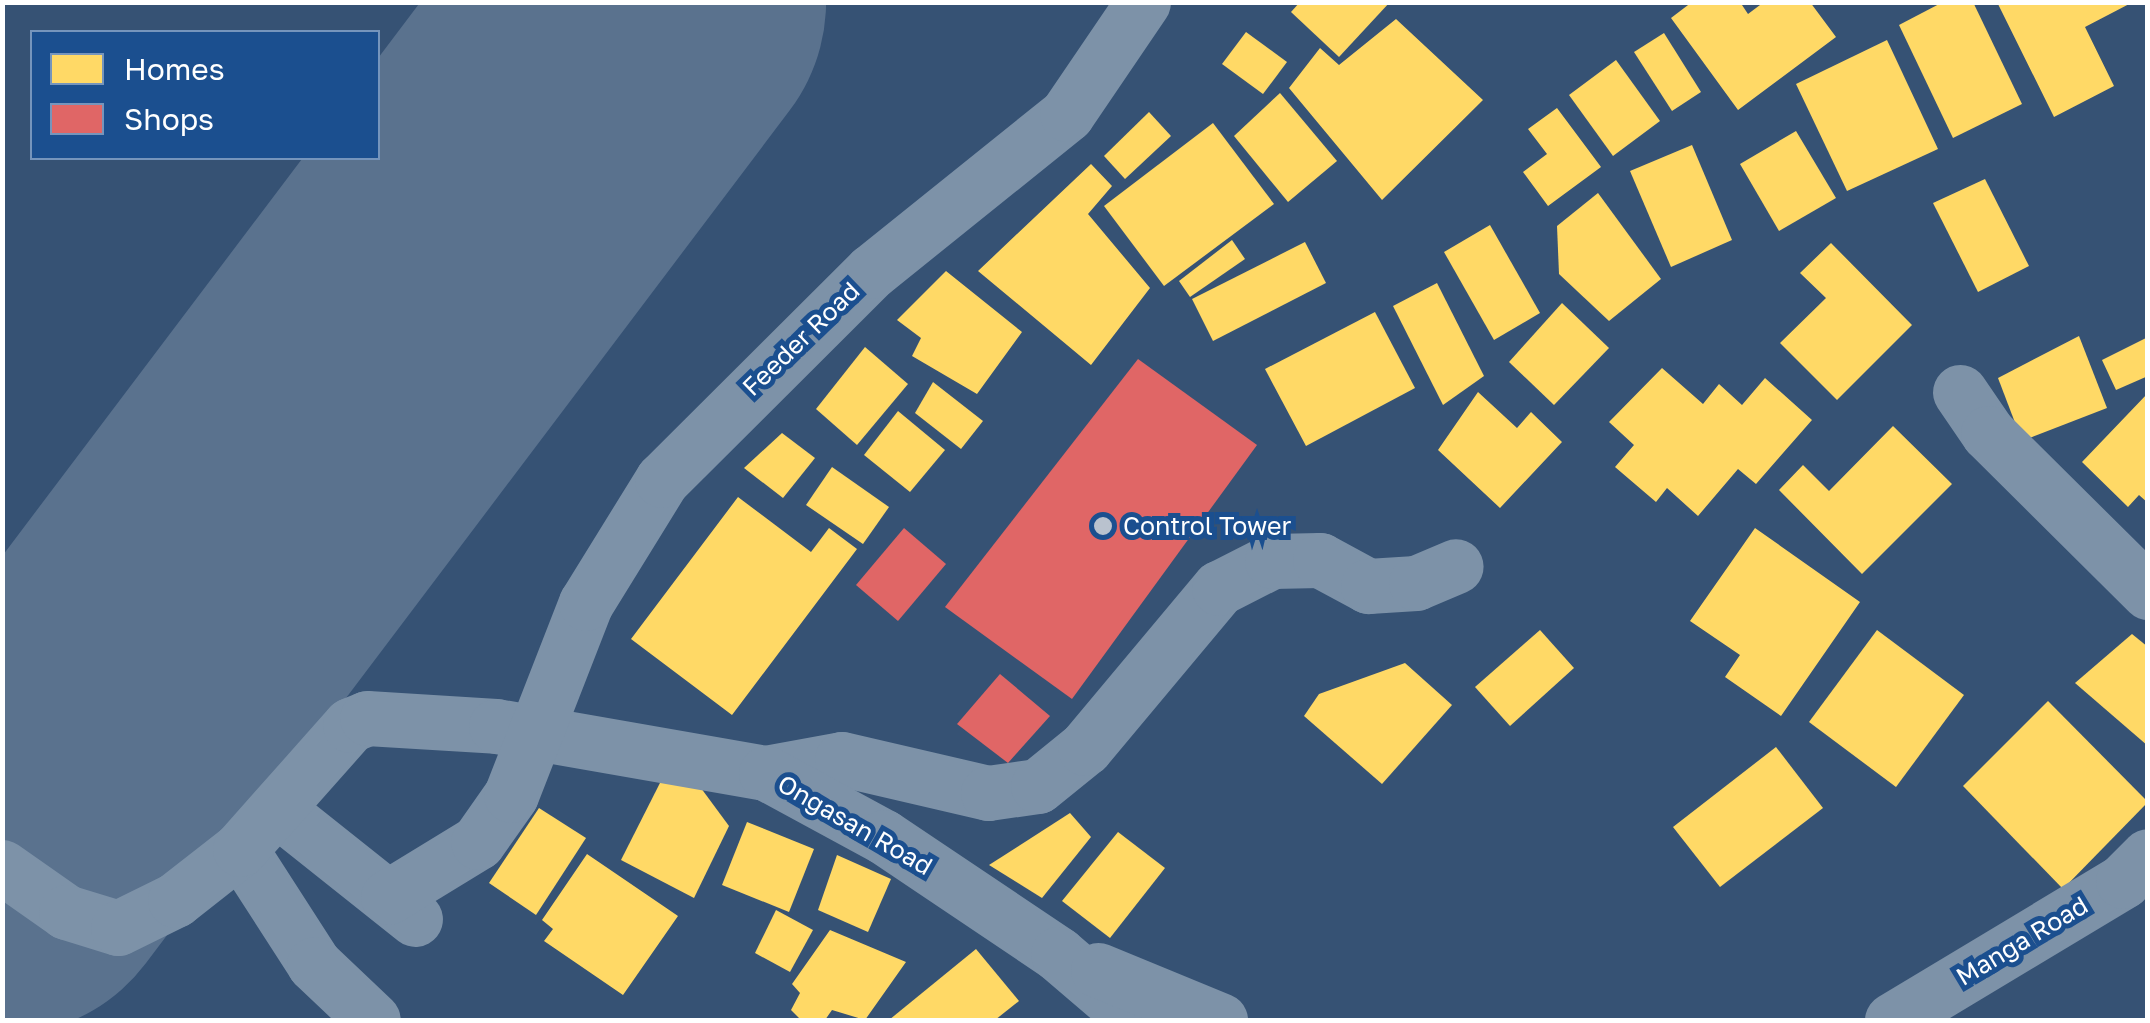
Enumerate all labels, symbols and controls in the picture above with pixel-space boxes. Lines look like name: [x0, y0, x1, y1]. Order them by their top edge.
legend: [30, 30, 380, 160]
text: Homes: [124, 51, 225, 87]
text: Shops: [124, 101, 214, 137]
street label: Feeder Road: [736, 276, 866, 402]
place label: Control Tower: [1123, 511, 1291, 541]
marker: Control Tower: [1092, 515, 1114, 537]
street label: Ongasan Road: [772, 769, 938, 881]
street label: Manga Road: [1951, 890, 2093, 992]

